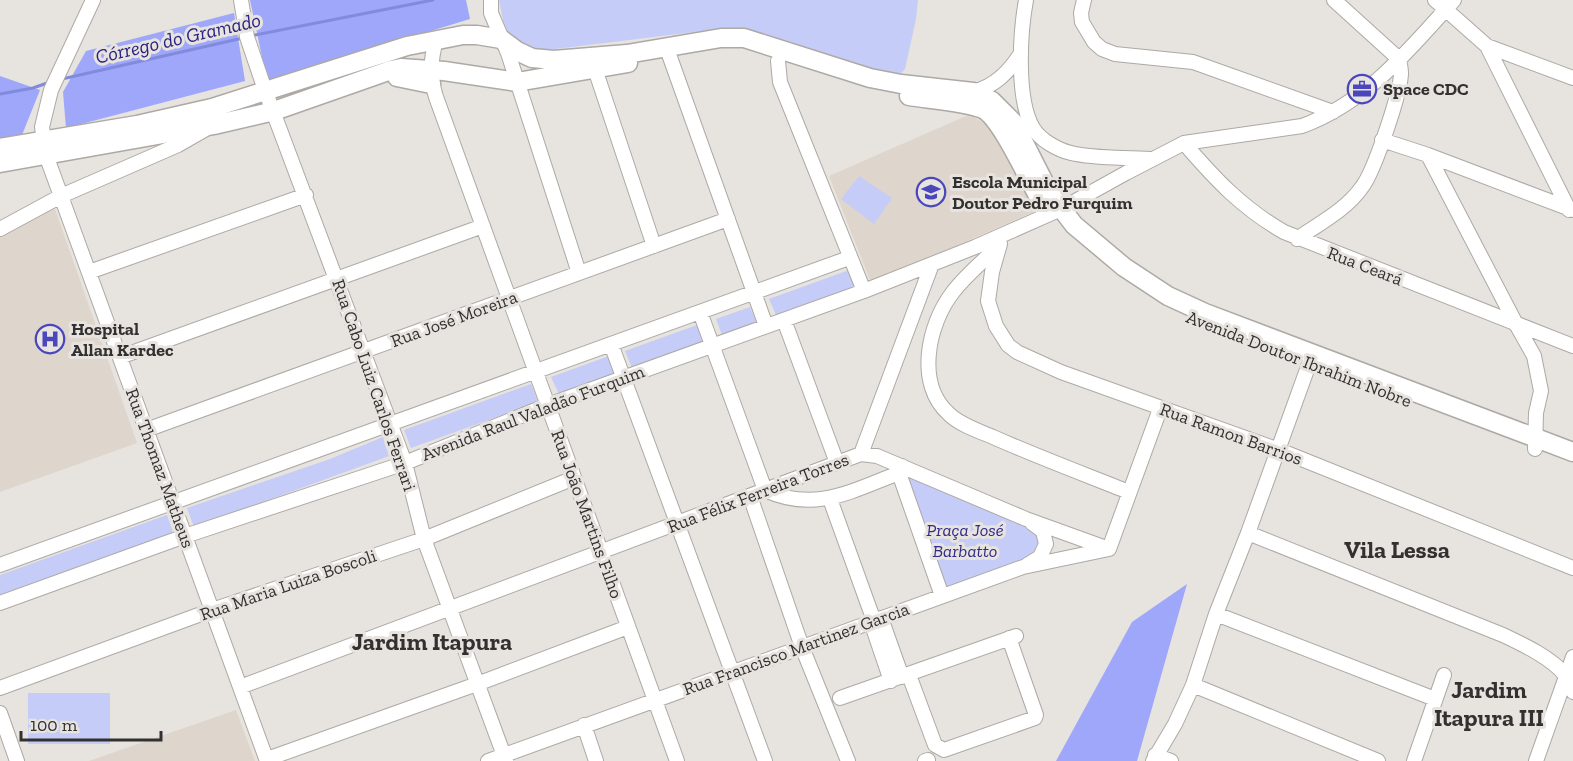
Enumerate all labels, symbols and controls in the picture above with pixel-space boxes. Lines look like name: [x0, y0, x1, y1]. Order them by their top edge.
water label: Córrego do Gramado: [93, 7, 263, 69]
office icon: Space CDC: [1346, 73, 1378, 105]
place label: Space CDC: [1383, 78, 1469, 100]
place label: Escola Municipal Doutor Pedro Furquim: [952, 171, 1133, 214]
school or university icon: Escola Municipal Doutor Pedro Furquim: [915, 176, 947, 208]
street label: Rua Ceará: [1324, 242, 1406, 291]
street label: Rua Cabo Luiz Carlos Ferrari: [327, 276, 421, 494]
street label: Rua José Moreira: [388, 286, 521, 352]
street label: Avenida Doutor Ibrahim Nobre: [1183, 306, 1415, 412]
place label: Hospital Allan Kardec: [71, 318, 174, 361]
hospital icon: Hospital Allan Kardec: [34, 323, 66, 355]
street label: Avenida Raul Valadão Furquim: [418, 360, 648, 466]
street label: Rua Thomaz Matheus: [121, 385, 199, 551]
street label: Rua Ramon Barrios: [1157, 398, 1305, 470]
street label: Rua João Martins Filho: [546, 427, 628, 601]
street label: Rua Félix Ferreira Torres: [664, 448, 852, 538]
park label: Praça José Barbatto: [926, 519, 1004, 562]
district label: Vila Lessa: [1344, 535, 1450, 564]
street label: Rua Maria Luiza Boscoli: [197, 544, 379, 626]
street label: Rua Francisco Martinez Garcia: [680, 598, 912, 700]
district label: Jardim Itapura: [352, 627, 512, 656]
district label: Jardim Itapura III: [1434, 675, 1544, 732]
scale bar: [21, 704, 160, 742]
text: 100 m: [30, 714, 78, 736]

